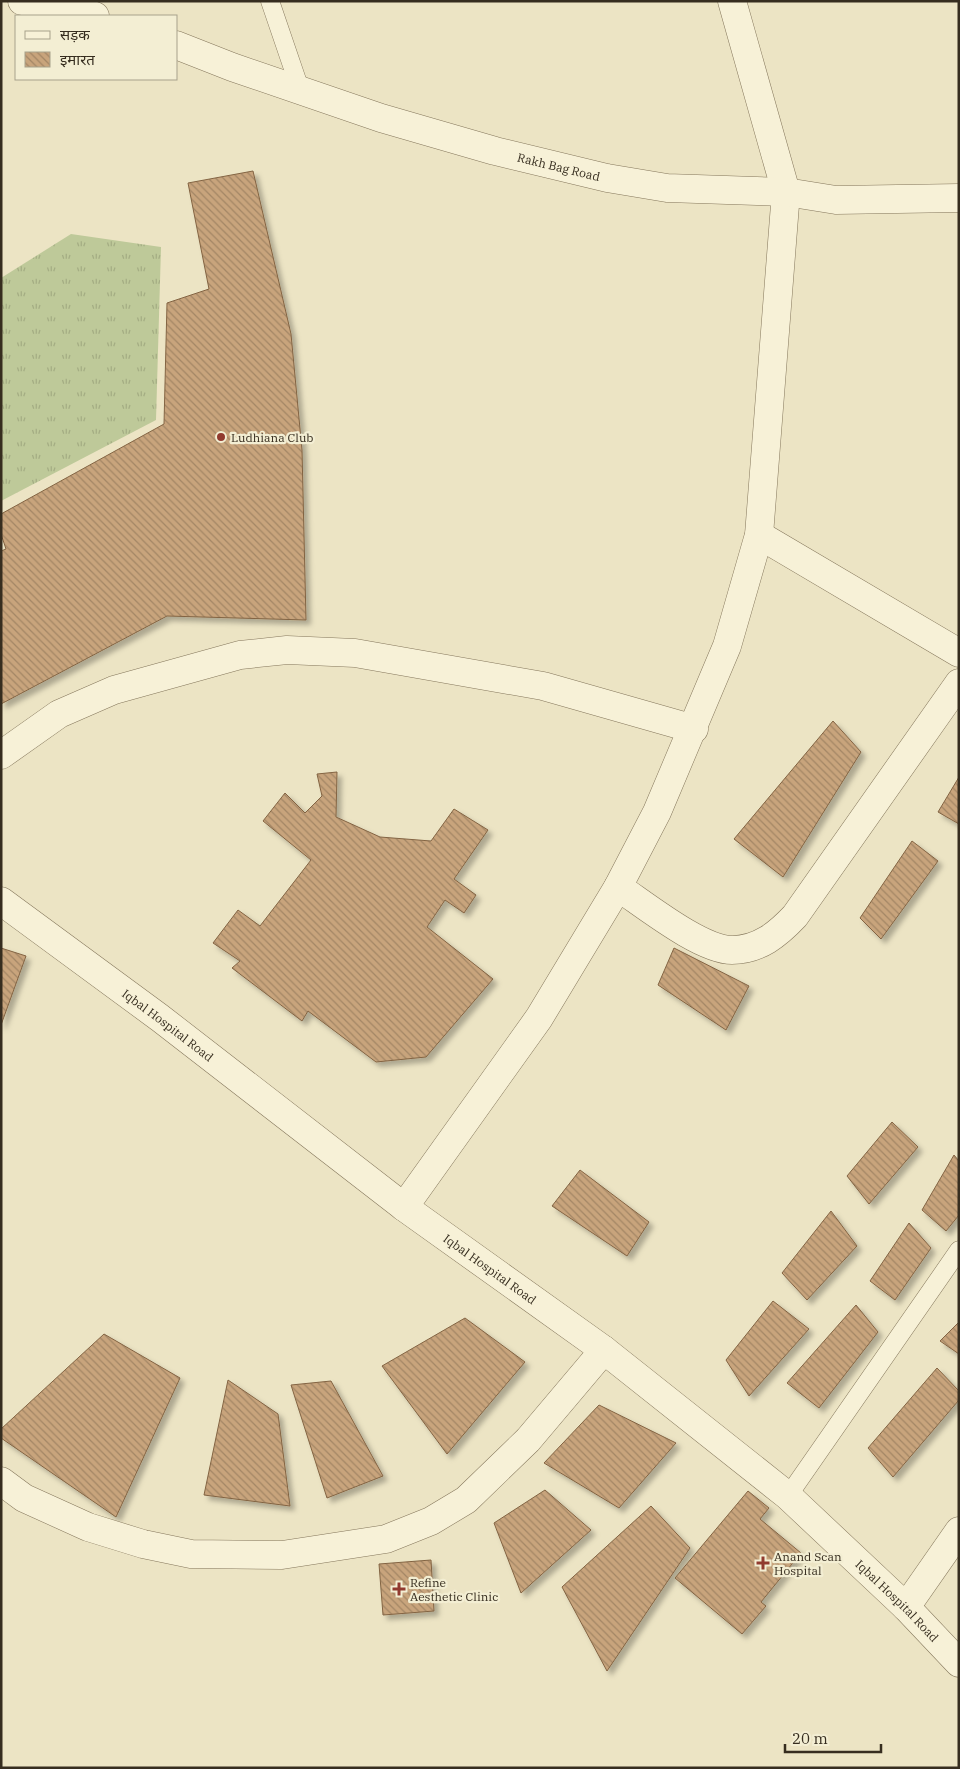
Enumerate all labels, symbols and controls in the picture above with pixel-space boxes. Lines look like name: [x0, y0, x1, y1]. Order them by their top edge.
legend: [15, 15, 178, 80]
text: सड़क: [60, 25, 90, 44]
text: इमारत: [60, 50, 95, 69]
street label: Rakh Bag Road: [516, 149, 602, 184]
place label: Ludhiana Club: [231, 430, 314, 445]
marker: Ludhiana Club: [215, 431, 227, 443]
street label: Iqbal Hospital Road: [120, 985, 217, 1064]
street label: Iqbal Hospital Road: [441, 1230, 540, 1307]
place label: Anand Scan Hospital: [774, 1549, 842, 1578]
marker: Anand Scan Hospital: [756, 1556, 770, 1570]
street label: Iqbal Hospital Road: [853, 1556, 942, 1645]
place label: Refine Aesthetic Clinic: [410, 1575, 498, 1604]
marker: Refine Aesthetic Clinic: [392, 1582, 406, 1596]
scale bar: [785, 1722, 881, 1754]
text: 20 m: [792, 1729, 828, 1748]

